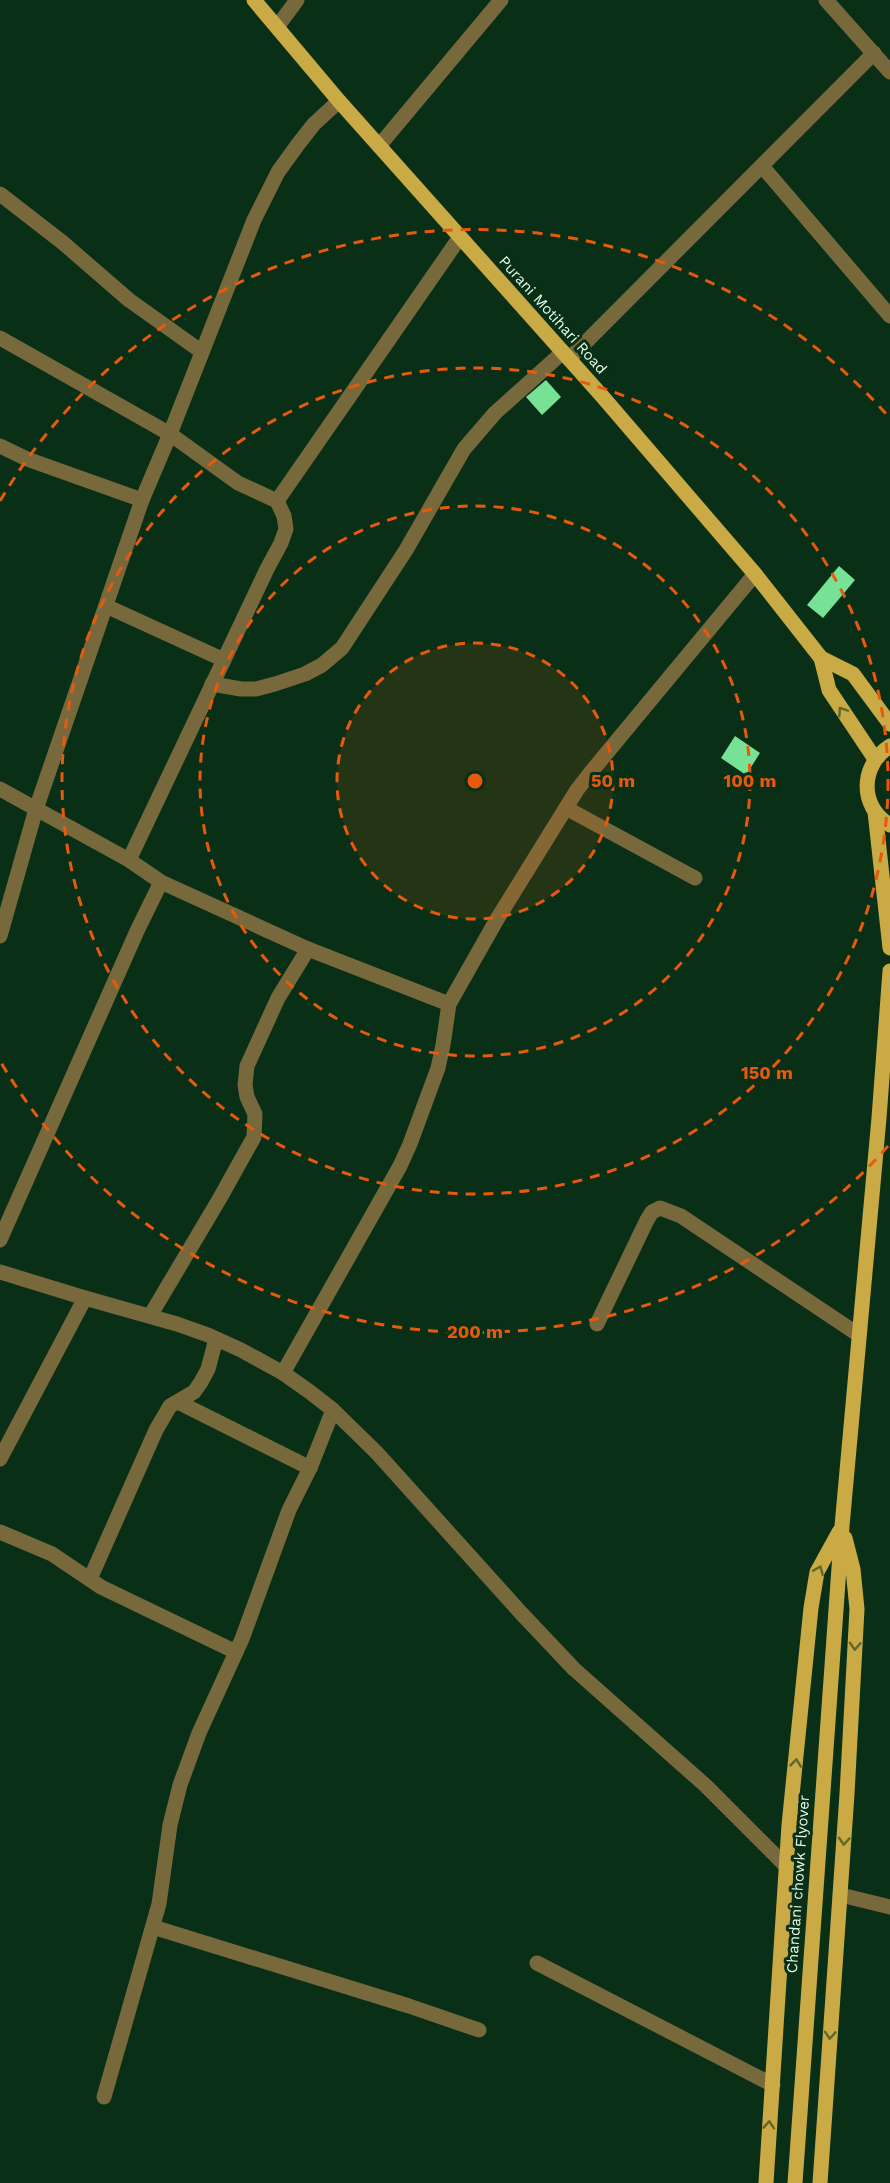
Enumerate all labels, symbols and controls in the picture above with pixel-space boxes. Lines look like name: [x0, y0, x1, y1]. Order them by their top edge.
street label: Purani Motihari Road: [495, 252, 611, 378]
one-way arrow: [838, 707, 850, 717]
text: 50 m: [591, 770, 635, 791]
text: 100 m: [723, 770, 777, 791]
centre of rings: [465, 771, 485, 791]
text: 150 m: [741, 1062, 793, 1083]
text: 200 m: [447, 1321, 503, 1342]
one-way arrow: [812, 1565, 824, 1576]
one-way arrow: [848, 1642, 861, 1651]
one-way arrow: [789, 1758, 802, 1767]
street label: Chandani chowk Flyover: [783, 1794, 813, 1974]
one-way arrow: [838, 1836, 851, 1845]
one-way arrow: [823, 2031, 836, 2040]
one-way arrow: [762, 2120, 775, 2129]

